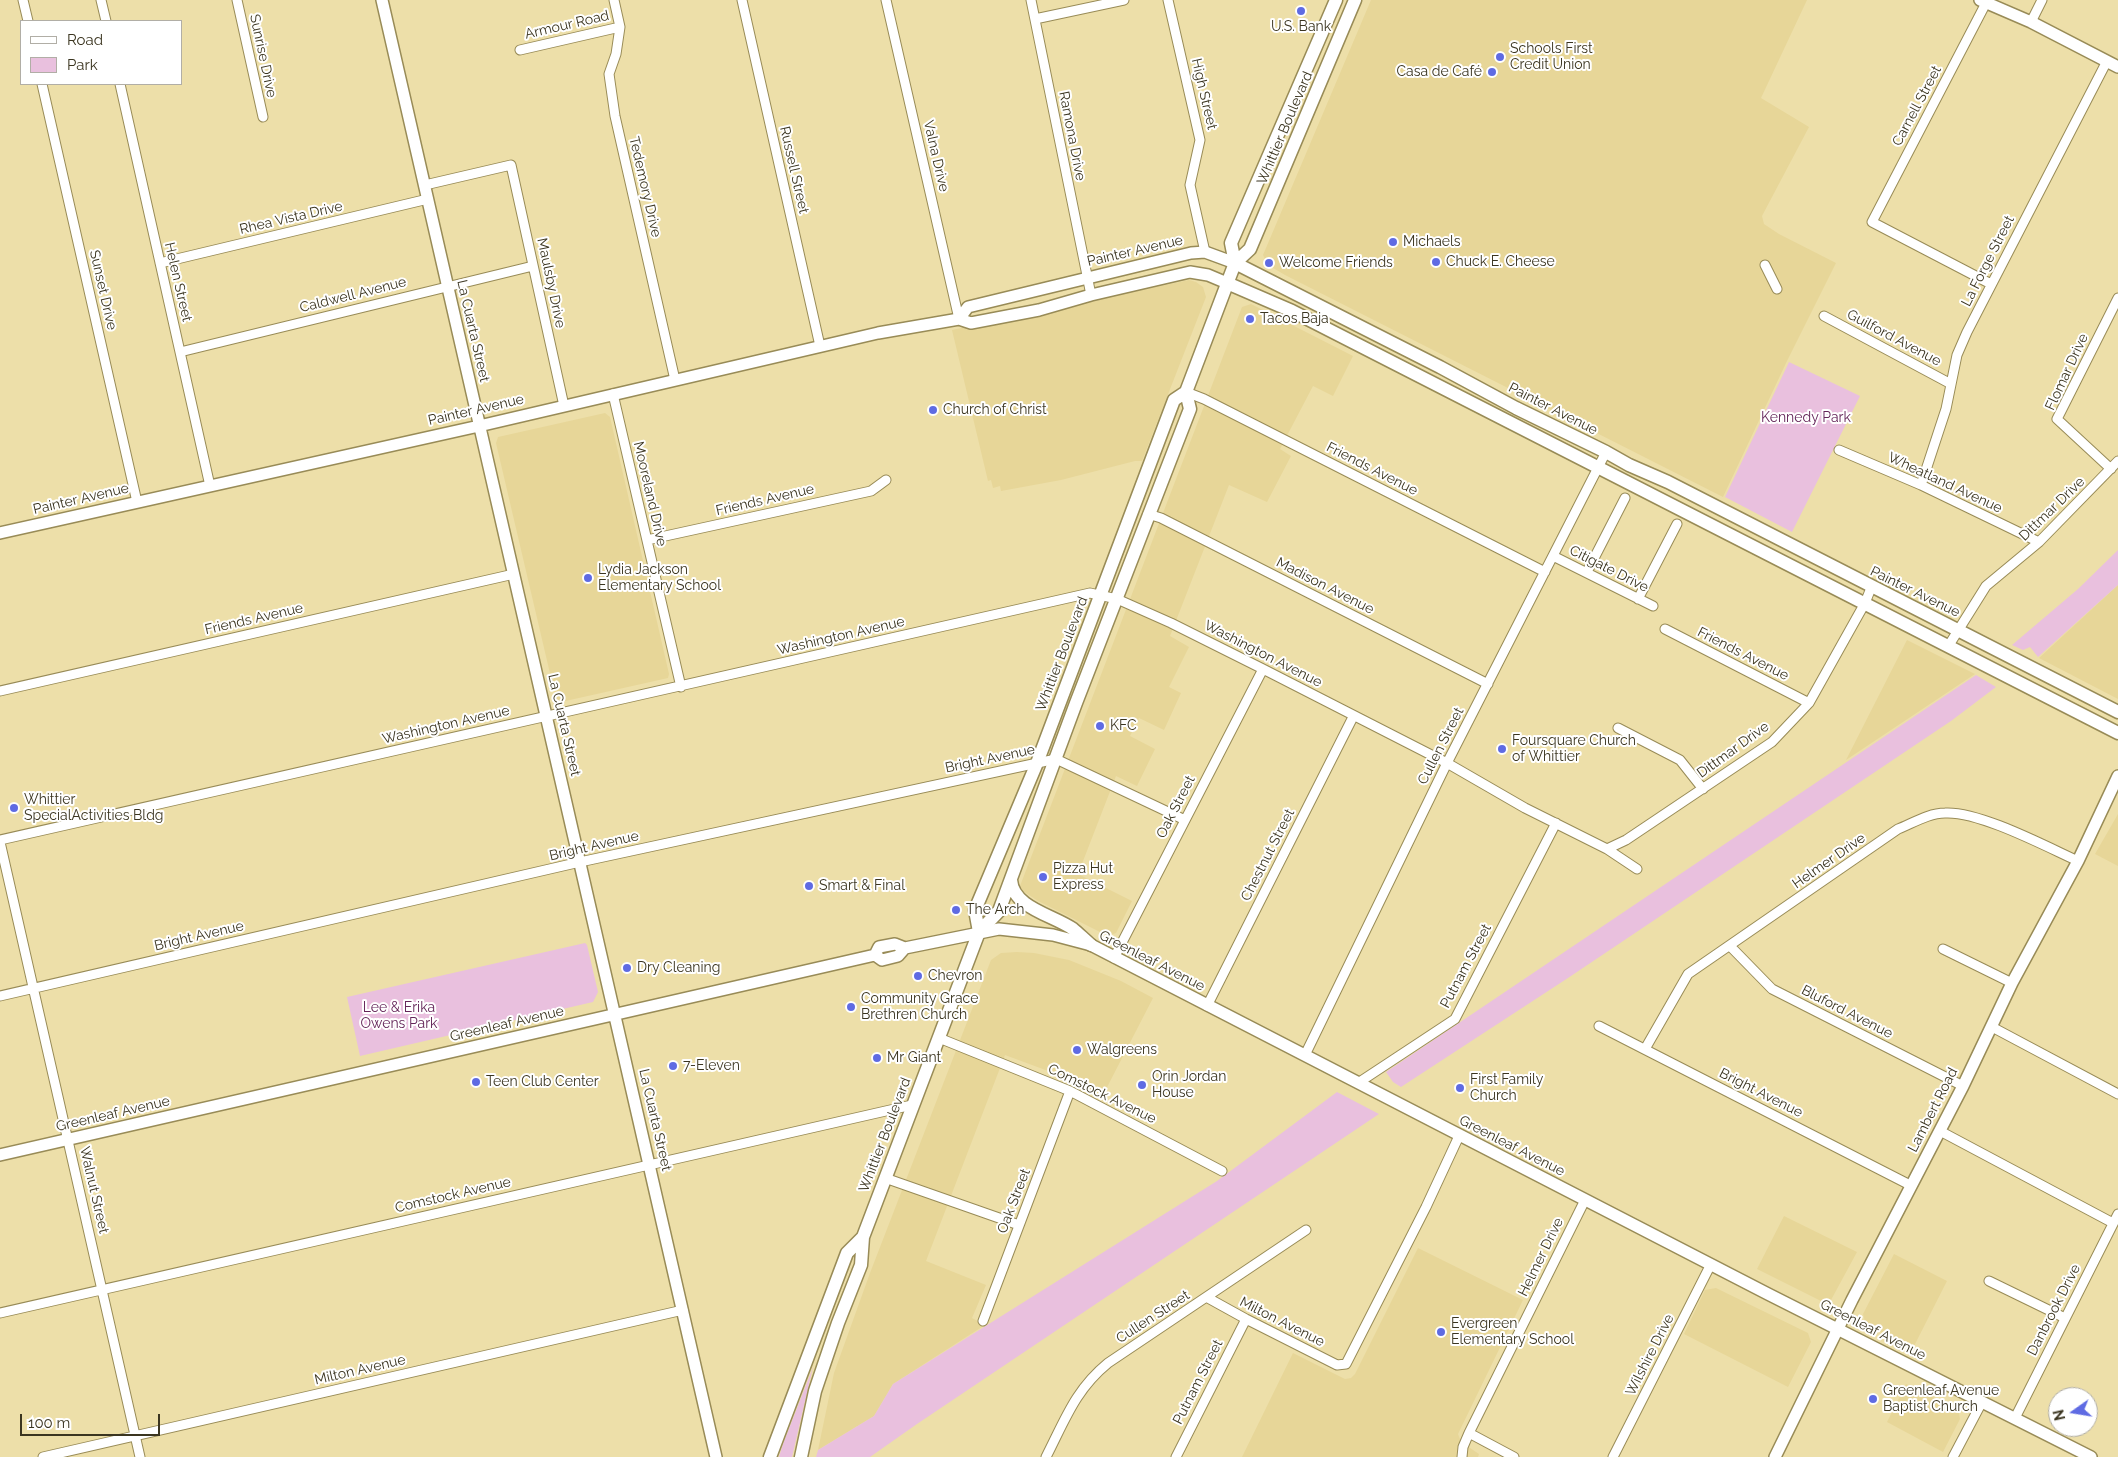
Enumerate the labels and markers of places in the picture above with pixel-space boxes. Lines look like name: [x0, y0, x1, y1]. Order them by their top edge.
marker: U.S. Bank: [1295, 5, 1307, 17]
place label: U.S. Bank: [1271, 19, 1331, 35]
place label: Schools First Credit Union: [1510, 41, 1593, 74]
marker: Schools First Credit Union: [1494, 51, 1506, 63]
place label: Casa de Café: [1397, 64, 1482, 80]
marker: Casa de Café: [1486, 66, 1498, 78]
place label: Michaels: [1403, 234, 1461, 250]
marker: Michaels: [1387, 236, 1399, 248]
place label: Chuck E. Cheese: [1446, 254, 1555, 270]
place label: Welcome Friends: [1279, 255, 1393, 271]
marker: Chuck E. Cheese: [1430, 256, 1442, 268]
marker: Welcome Friends: [1263, 257, 1275, 269]
place label: Tacos Baja: [1260, 311, 1329, 327]
marker: Tacos Baja: [1244, 313, 1256, 325]
place label: Church of Christ: [943, 402, 1047, 418]
marker: Church of Christ: [927, 404, 939, 416]
place label: Lydia Jackson Elementary School: [598, 562, 721, 594]
marker: Lydia Jackson Elementary School: [582, 572, 594, 584]
place label: KFC: [1110, 718, 1137, 734]
marker: KFC: [1094, 720, 1106, 732]
place label: Foursquare Church of Whittier: [1512, 733, 1636, 766]
marker: Foursquare Church of Whittier: [1496, 743, 1508, 755]
place label: Whittier SpecialActivities Bldg: [24, 792, 164, 824]
marker: Whittier SpecialActivities Bldg: [8, 802, 20, 814]
place label: Pizza Hut Express: [1053, 861, 1113, 894]
marker: Pizza Hut Express: [1037, 871, 1049, 883]
place label: Smart & Final: [819, 878, 905, 894]
marker: Smart & Final: [803, 880, 815, 892]
place label: The Arch: [966, 902, 1024, 918]
marker: The Arch: [950, 904, 962, 916]
place label: Dry Cleaning: [637, 960, 720, 976]
marker: Dry Cleaning: [621, 962, 633, 974]
place label: Chevron: [928, 968, 982, 984]
marker: Chevron: [912, 970, 924, 982]
place label: Community Grace Brethren Church: [861, 991, 978, 1024]
marker: Community Grace Brethren Church: [845, 1001, 857, 1013]
place label: Walgreens: [1087, 1042, 1157, 1058]
marker: Walgreens: [1071, 1044, 1083, 1056]
place label: Mr Giant: [887, 1050, 941, 1066]
marker: Mr Giant: [871, 1052, 883, 1064]
place label: 7-Eleven: [683, 1058, 740, 1074]
marker: 7-Eleven: [667, 1060, 679, 1072]
place label: Orin Jordan House: [1152, 1069, 1226, 1102]
place label: First Family Church: [1470, 1072, 1543, 1104]
place label: Teen Club Center: [486, 1074, 599, 1090]
marker: Teen Club Center: [470, 1076, 482, 1088]
marker: Orin Jordan House: [1136, 1079, 1148, 1091]
marker: First Family Church: [1454, 1082, 1466, 1094]
place label: Evergreen Elementary School: [1451, 1316, 1574, 1348]
marker: Evergreen Elementary School: [1435, 1326, 1447, 1338]
place label: Greenleaf Avenue Baptist Church: [1883, 1383, 1999, 1415]
marker: Greenleaf Avenue Baptist Church: [1867, 1393, 1879, 1405]

